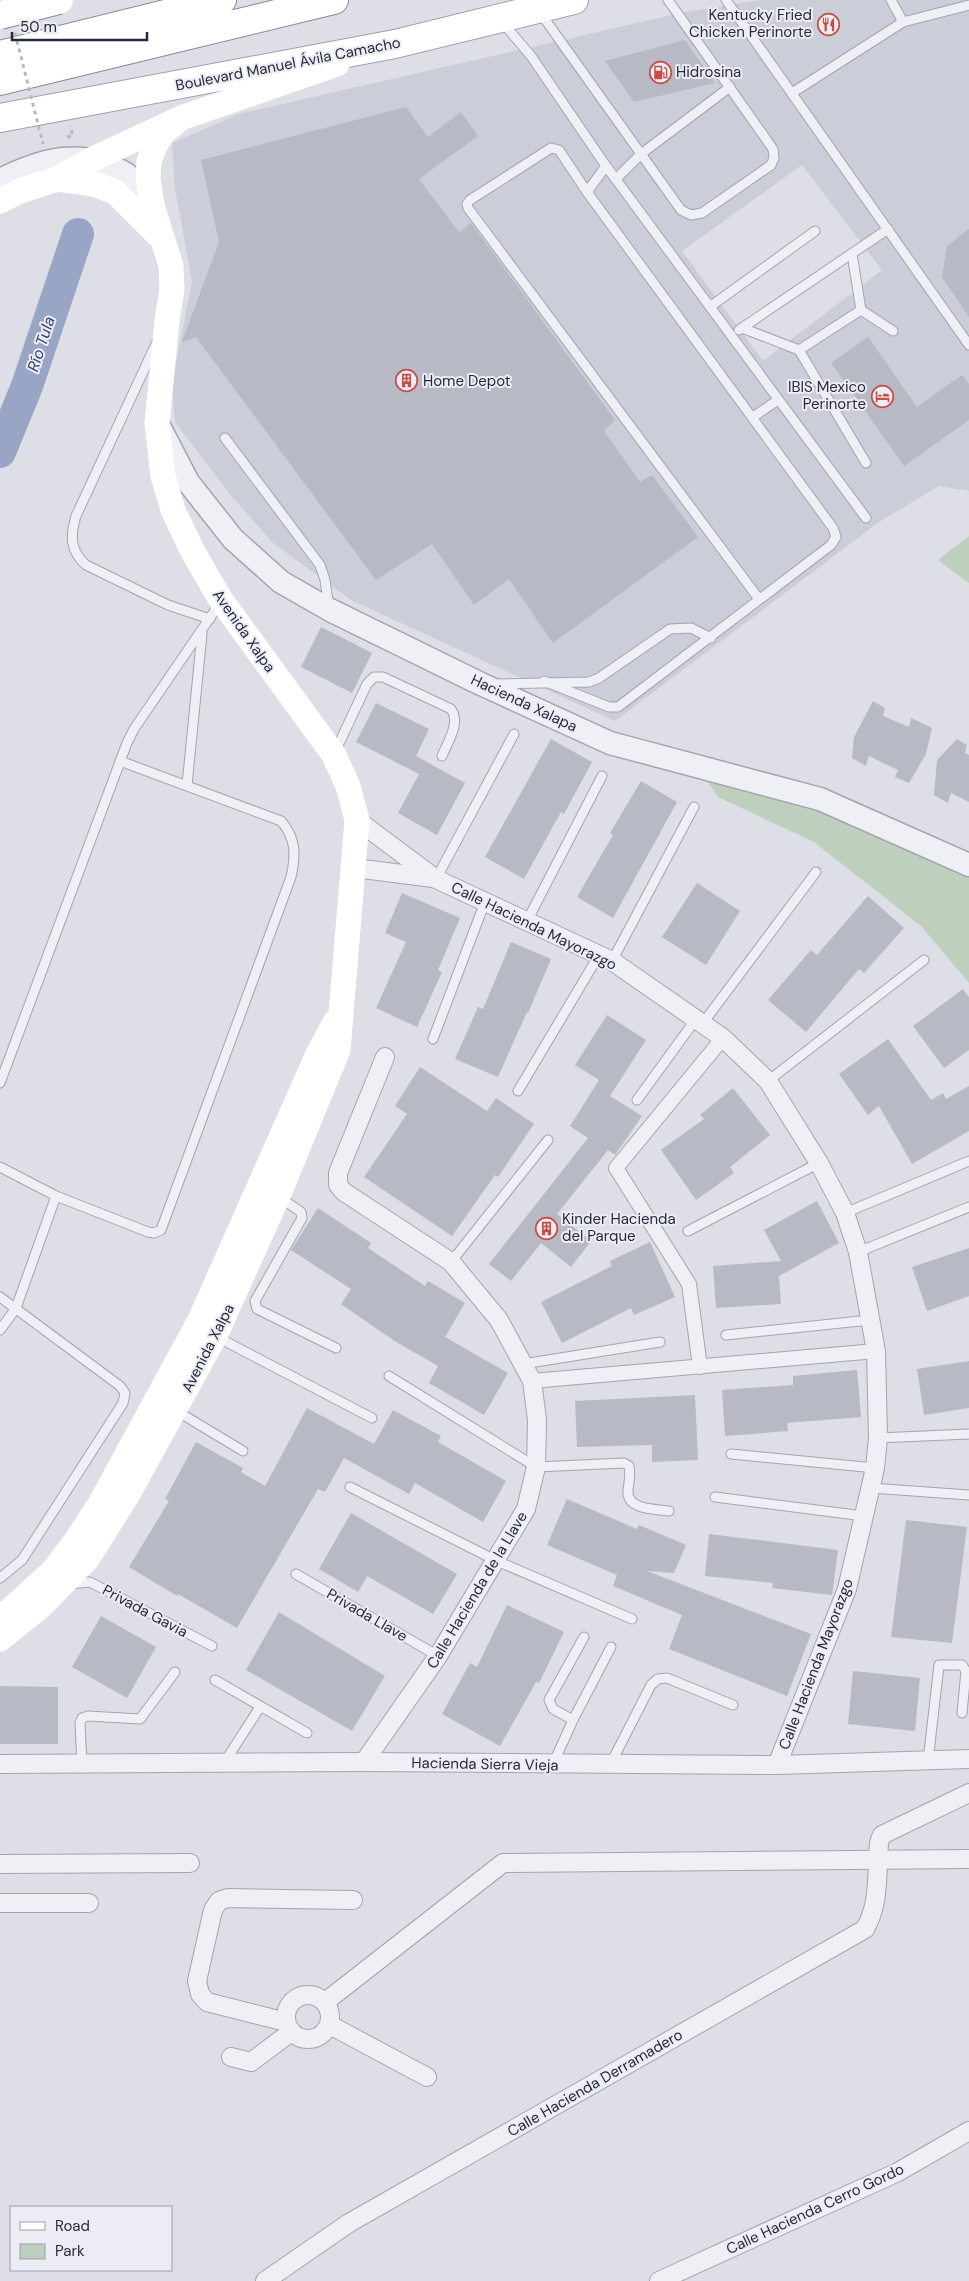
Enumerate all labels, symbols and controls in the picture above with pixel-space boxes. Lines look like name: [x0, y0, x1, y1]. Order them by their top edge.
place label: Kentucky Fried Chicken Perinorte: [689, 5, 812, 42]
scale bar: [12, 10, 148, 42]
restaurant icon: Kentucky Fried Chicken Perinorte: [816, 12, 840, 36]
text: 50 m: [20, 17, 57, 37]
street label: Boulevard Manuel Ávila Camacho: [174, 32, 402, 96]
fuel station icon: Hidrosina: [648, 60, 672, 84]
place label: Hidrosina: [676, 62, 741, 82]
water label: Río Tula: [22, 314, 60, 374]
building icon: Home Depot: [395, 369, 419, 393]
place label: Home Depot: [423, 371, 511, 391]
place label: IBIS Mexico Perinorte: [788, 377, 866, 414]
hotel icon: IBIS Mexico Perinorte: [870, 384, 894, 408]
street label: Avenida Xalpa: [208, 586, 280, 676]
street label: Hacienda Xalapa: [468, 670, 580, 736]
street label: Calle Hacienda Mayorazgo: [448, 877, 620, 975]
place label: Kinder Hacienda del Parque: [562, 1209, 676, 1246]
building icon: Kinder Hacienda del Parque: [534, 1216, 558, 1240]
street label: Avenida Xalpa: [177, 1300, 239, 1396]
street label: Calle Hacienda de la Llave: [422, 1508, 532, 1672]
street label: Calle Hacienda Mayorazgo: [774, 1575, 858, 1753]
street label: Privada Gavia: [99, 1580, 191, 1642]
street label: Privada Llave: [323, 1584, 411, 1646]
street label: Hacienda Sierra Vieja: [411, 1753, 559, 1775]
street label: Calle Hacienda Derramadero: [504, 2025, 686, 2141]
street label: Calle Hacienda Cerro Gordo: [723, 2159, 907, 2259]
legend: [10, 2206, 172, 2271]
text: Road: [55, 2216, 90, 2236]
text: Park: [55, 2241, 85, 2261]

